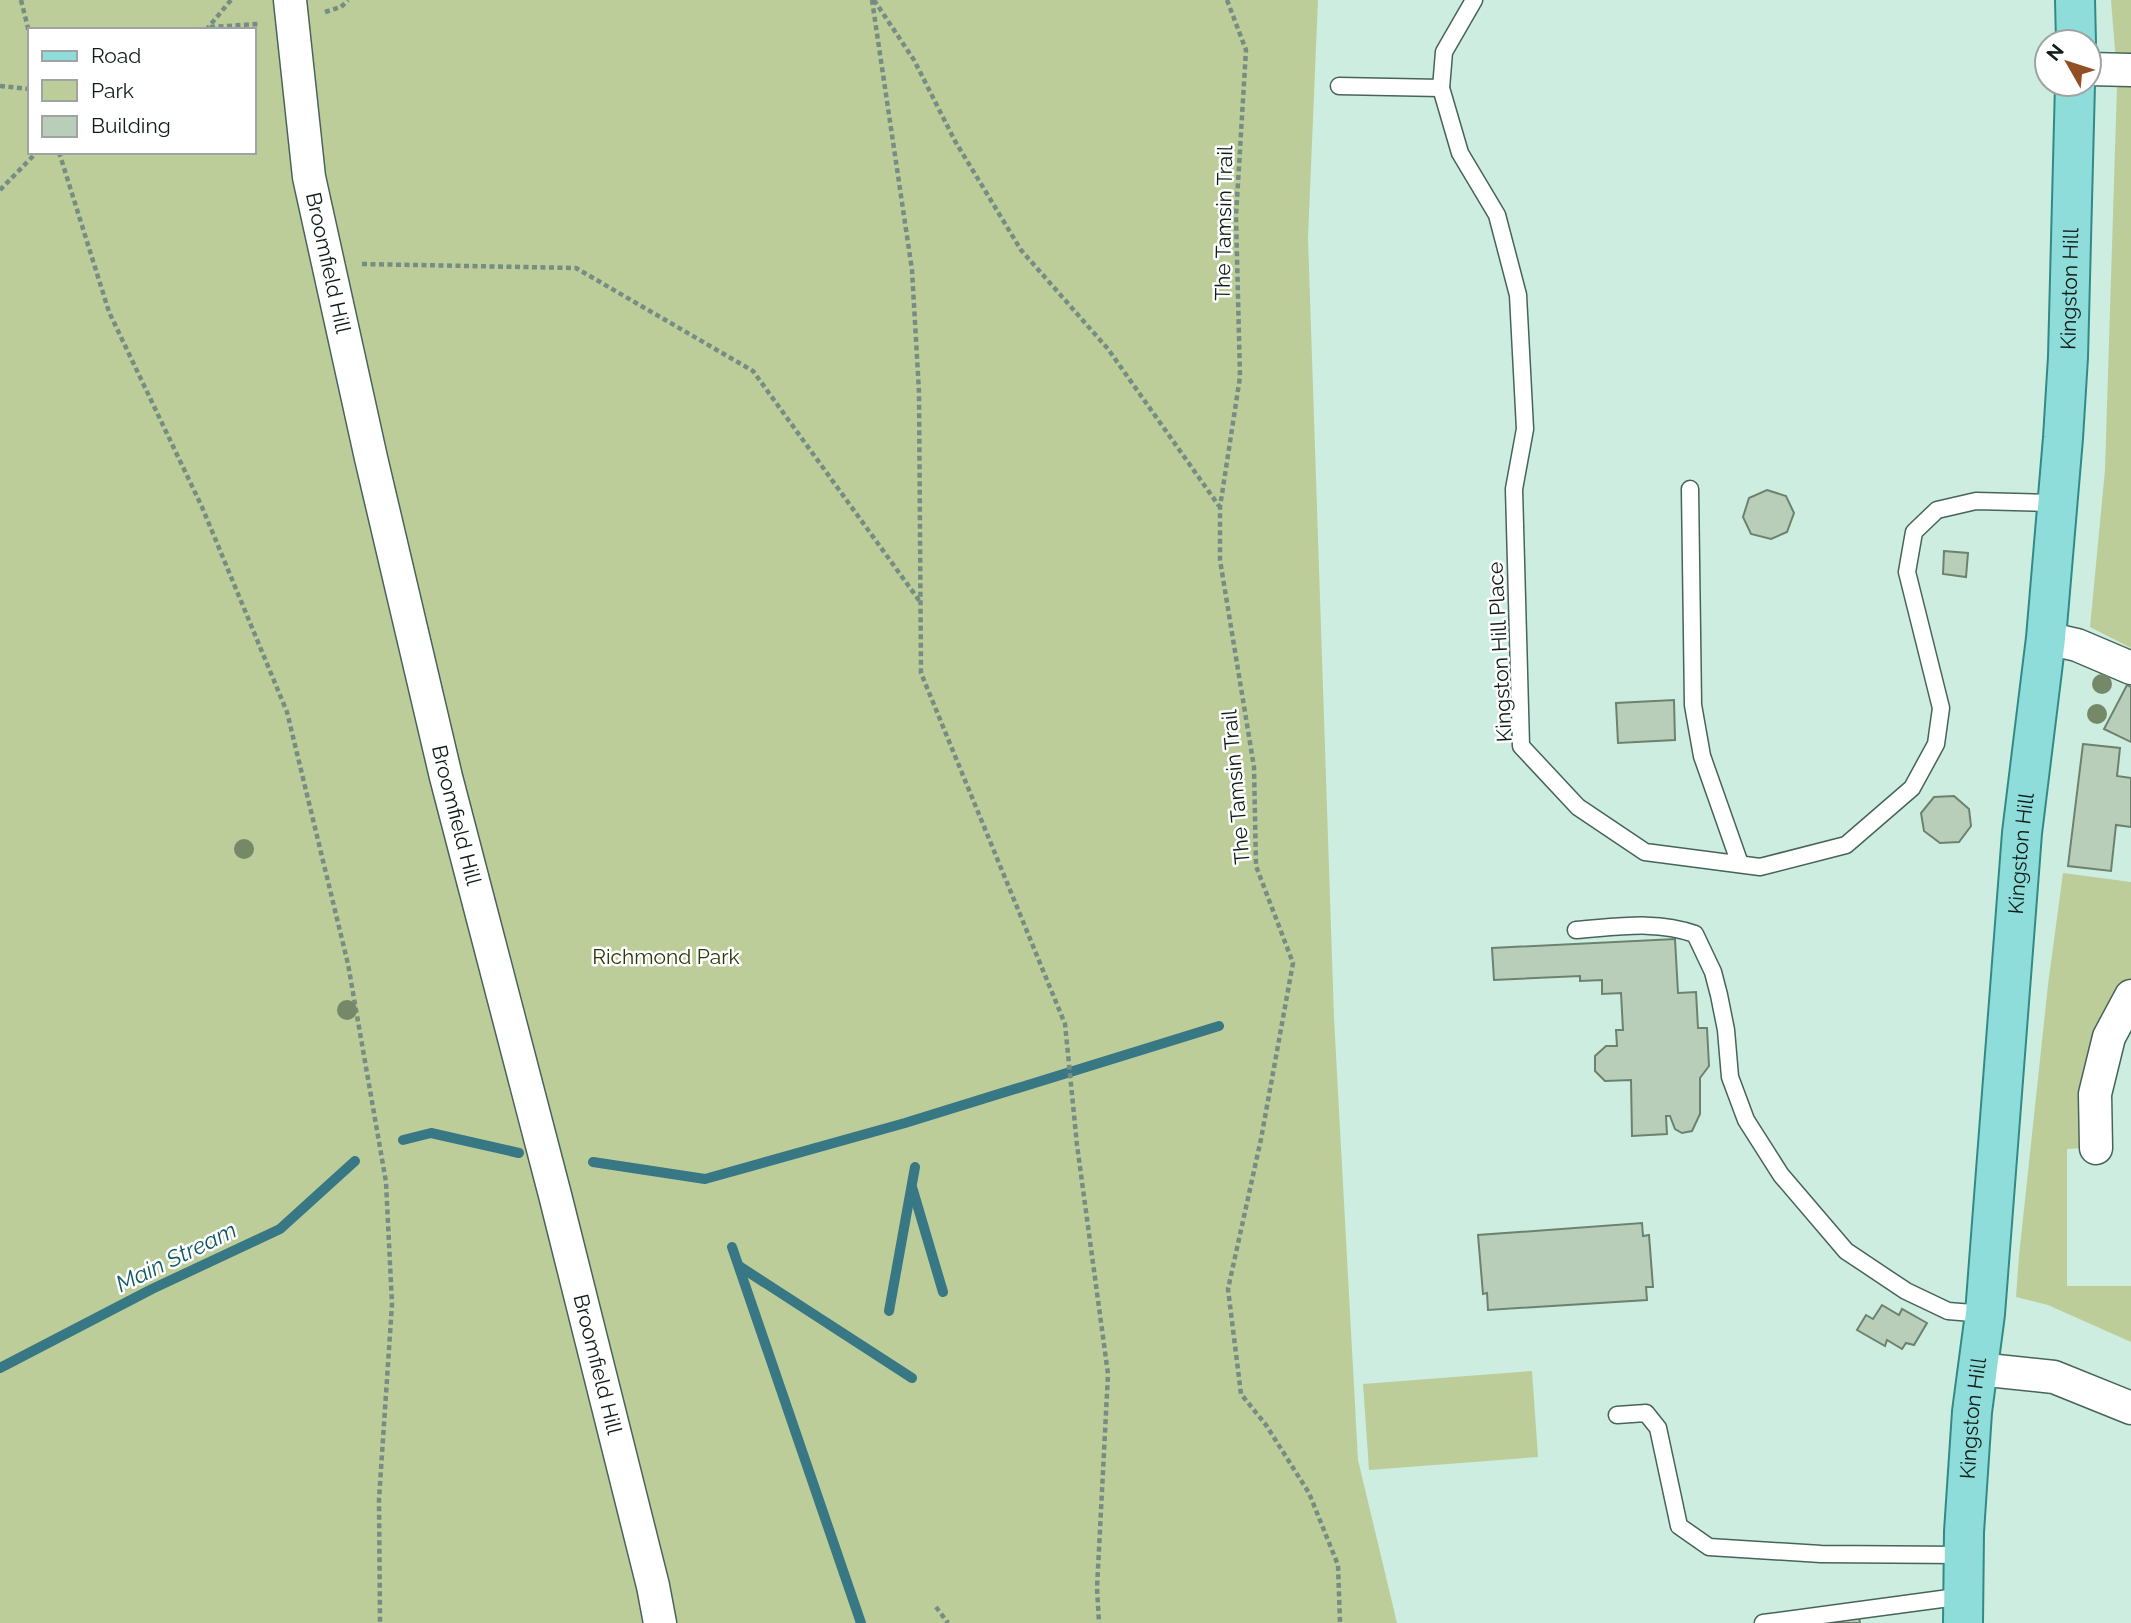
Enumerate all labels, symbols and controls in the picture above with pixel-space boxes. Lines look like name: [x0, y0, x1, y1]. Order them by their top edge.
legend: [28, 28, 256, 154]
north arrow: [2033, 28, 2103, 98]
text: N: [2042, 40, 2068, 65]
text: Road: [91, 43, 141, 68]
text: Park: [91, 78, 134, 103]
text: Building: [91, 113, 171, 138]
street label: The Tamsin Trail: [1210, 145, 1237, 301]
street label: Broomfield Hill: [301, 190, 356, 336]
street label: Kingston Hill: [2055, 227, 2083, 350]
street label: Kingston Hill Place: [1482, 561, 1517, 743]
street label: The Tamsin Trail: [1216, 708, 1255, 865]
street label: Broomfield Hill: [427, 742, 487, 888]
street label: Kingston Hill: [2003, 791, 2039, 915]
park label: Richmond Park: [592, 944, 740, 969]
water label: Main Stream: [111, 1216, 240, 1297]
street label: Broomfield Hill: [568, 1291, 628, 1437]
street label: Kingston Hill: [1955, 1356, 1991, 1480]

